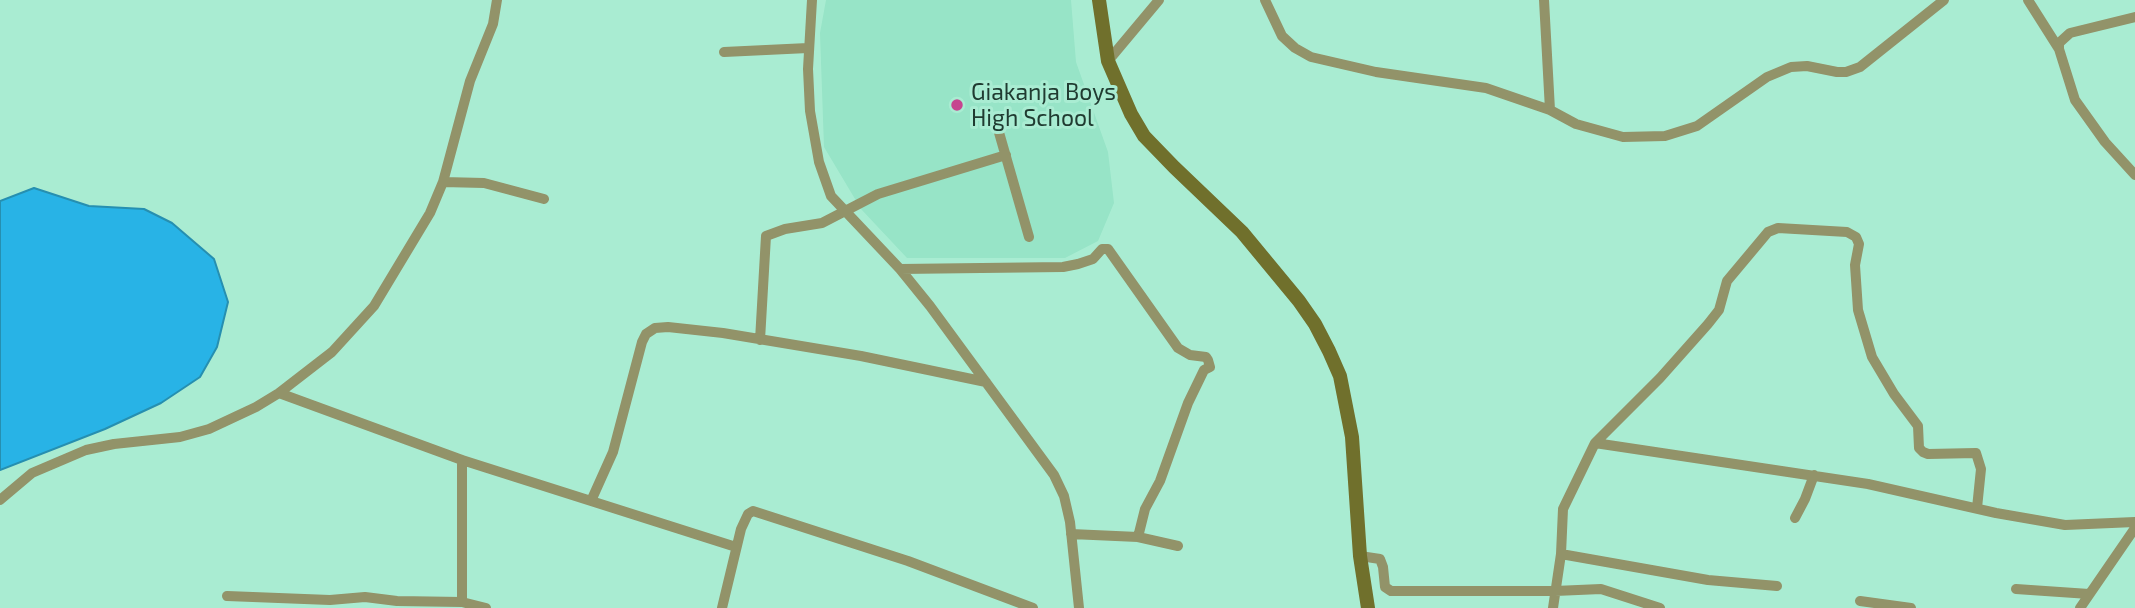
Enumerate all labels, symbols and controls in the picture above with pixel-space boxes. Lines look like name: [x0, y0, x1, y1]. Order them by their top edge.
place label: Giakanja Boys High School: [971, 78, 1116, 132]
marker: Giakanja Boys High School: [949, 97, 965, 113]

